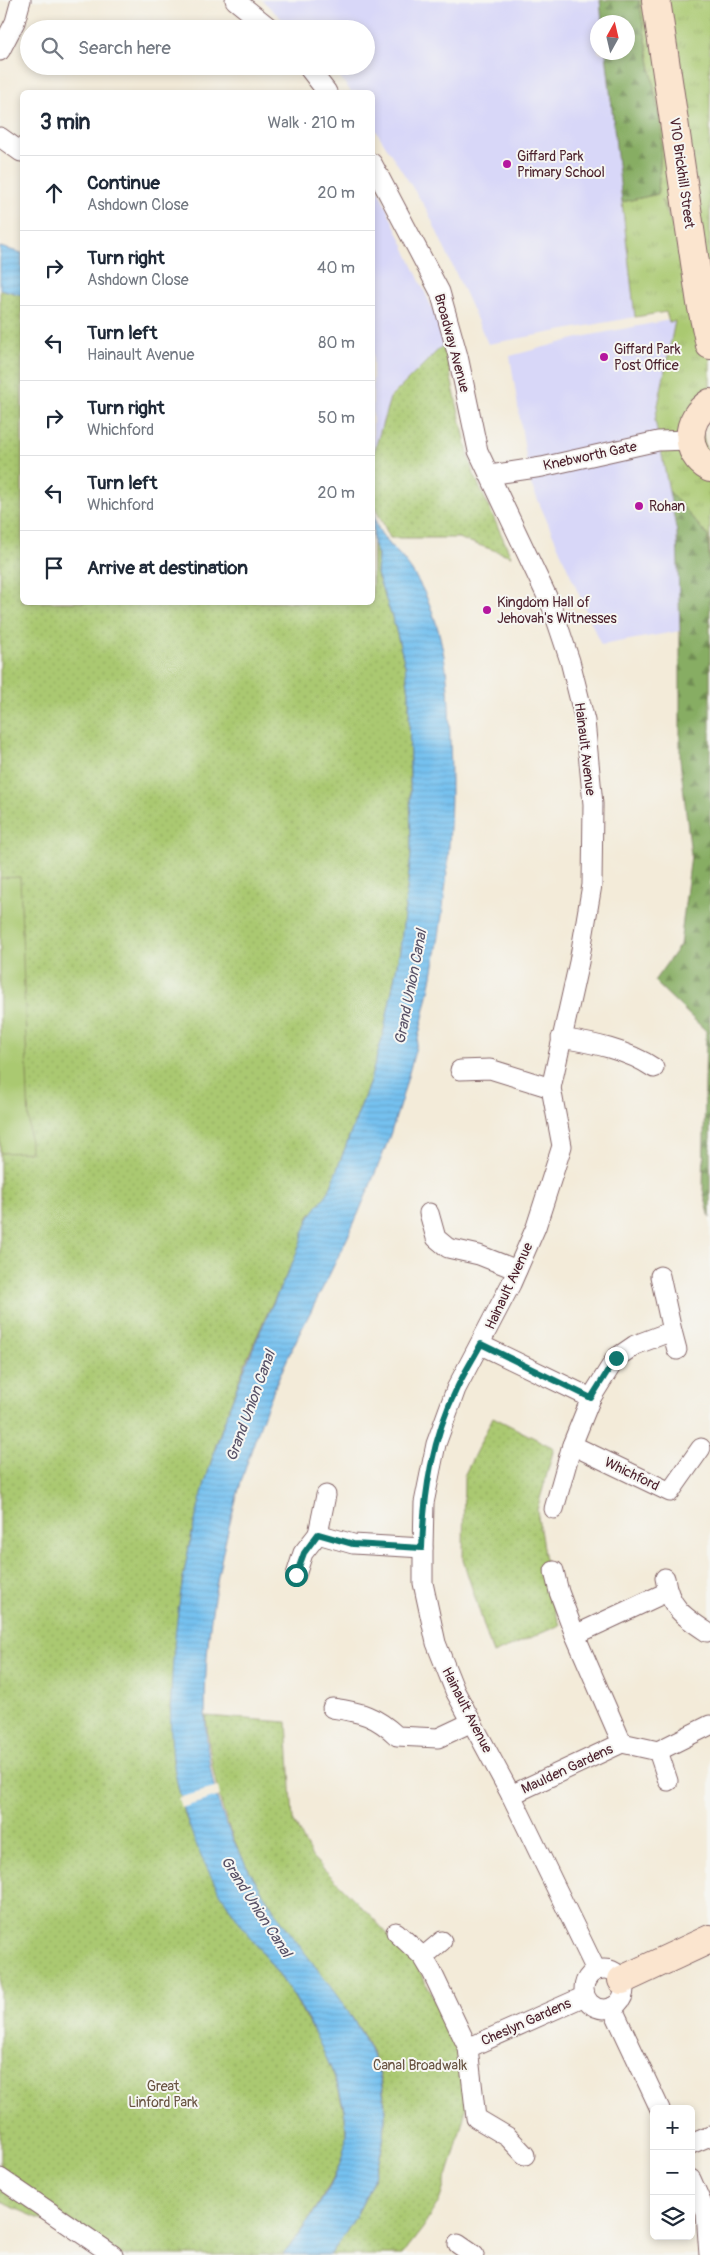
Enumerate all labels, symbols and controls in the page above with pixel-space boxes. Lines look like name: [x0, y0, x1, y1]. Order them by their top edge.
north arrow: [590, 15, 635, 60]
search box: [20, 20, 375, 75]
icon: search: [38, 34, 66, 62]
text: Search here: [78, 36, 171, 60]
text: 3 min: [40, 109, 90, 136]
text: Walk · 210 m: [267, 113, 355, 133]
street label: V10 Brickhill Street: [666, 117, 698, 230]
place label: Giffard Park Primary School: [517, 148, 605, 181]
marker: Giffard Park Primary School: [501, 158, 513, 170]
text: Continue: [87, 171, 160, 195]
icon: ahead: [40, 179, 68, 207]
text: 20 m: [317, 183, 355, 203]
text: Ashdown Close: [87, 195, 189, 215]
text: Turn right: [87, 246, 165, 270]
icon: right: [40, 254, 68, 282]
text: 40 m: [317, 258, 355, 278]
text: Ashdown Close: [87, 270, 189, 290]
street label: Broadway Avenue: [431, 292, 473, 394]
text: Turn left: [87, 321, 157, 345]
icon: left: [40, 329, 68, 357]
text: 80 m: [318, 333, 355, 353]
place label: Giffard Park Post Office: [614, 341, 681, 374]
text: Hainault Avenue: [87, 345, 194, 365]
marker: Giffard Park Post Office: [598, 351, 610, 363]
text: Turn right: [87, 396, 165, 420]
icon: right: [40, 404, 68, 432]
text: 50 m: [318, 408, 355, 428]
text: Whichford: [87, 420, 154, 440]
street label: Knebworth Gate: [542, 438, 638, 474]
text: Turn left: [87, 471, 157, 495]
icon: left: [40, 479, 68, 507]
text: 20 m: [317, 483, 355, 503]
text: Whichford: [87, 495, 154, 515]
place label: Rohan: [649, 498, 685, 515]
marker: Rohan: [633, 500, 645, 512]
icon: arrive: [40, 554, 68, 582]
text: Arrive at destination: [87, 556, 248, 580]
place label: Kingdom Hall of Jehovah's Witnesses: [497, 594, 617, 627]
marker: Kingdom Hall of Jehovah's Witnesses: [481, 604, 493, 616]
street label: Hainault Avenue: [571, 701, 599, 797]
water label: Grand Union Canal: [391, 927, 432, 1046]
street label: Hainault Avenue: [481, 1240, 537, 1332]
water label: Grand Union Canal: [222, 1347, 280, 1464]
route end: [605, 1347, 628, 1370]
street label: Whichford: [602, 1453, 662, 1495]
route start: [285, 1564, 308, 1587]
street label: Hainault Avenue: [438, 1664, 496, 1756]
street label: Maulden Gardens: [518, 1740, 616, 1798]
water label: Grand Union Canal: [216, 1853, 296, 1962]
street label: Cheslyn Gardens: [478, 1994, 574, 2049]
park label: Canal Broadwalk: [373, 2057, 467, 2074]
park label: Great Linford Park: [128, 2078, 198, 2111]
map controls: [650, 2105, 695, 2240]
button: +: [650, 2105, 695, 2150]
button: −: [650, 2150, 695, 2195]
button: layers: [650, 2195, 695, 2240]

